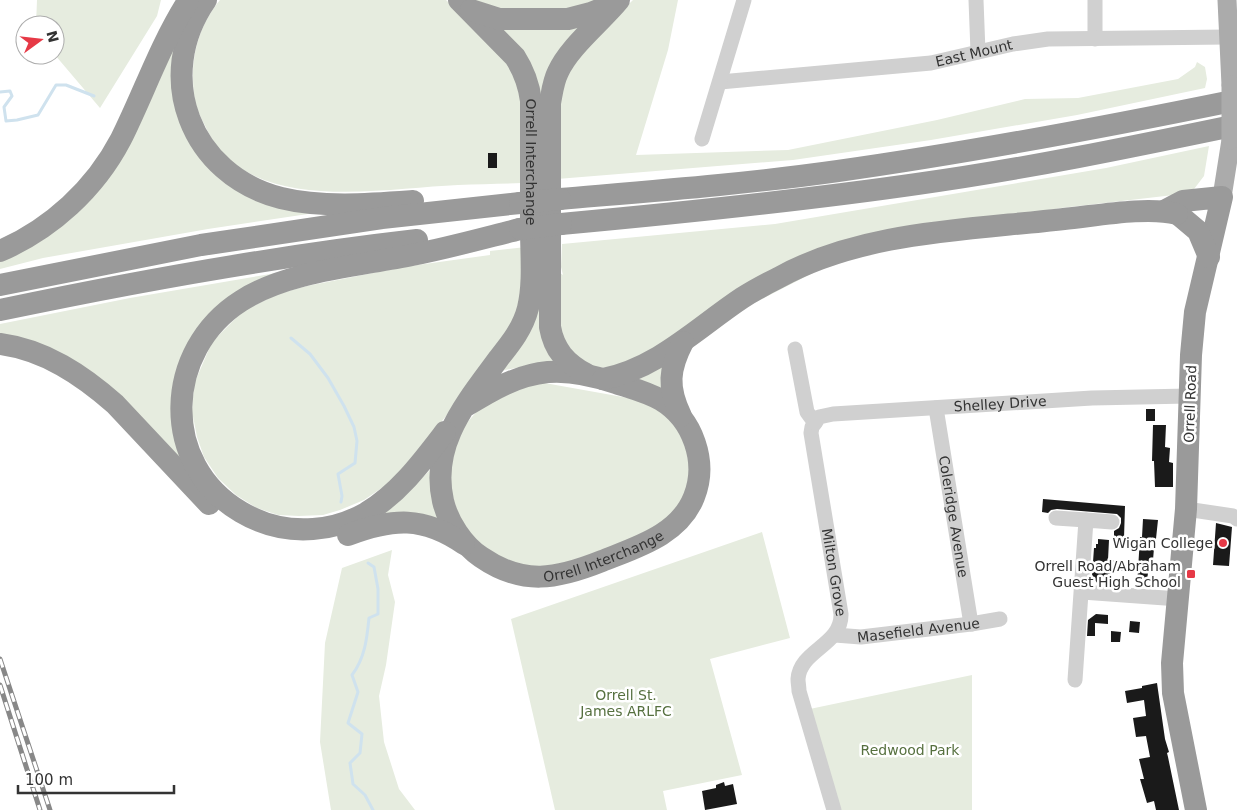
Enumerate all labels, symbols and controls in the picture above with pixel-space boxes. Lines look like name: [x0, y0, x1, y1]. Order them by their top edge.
north arrow: [15, 15, 65, 65]
text: N: [43, 29, 62, 44]
street label: East Mount: [934, 36, 1015, 70]
street label: Orrell Interchange: [523, 98, 539, 225]
street label: Orrell Road: [1181, 365, 1199, 443]
street label: Shelley Drive: [953, 393, 1047, 415]
street label: Coleridge Avenue: [936, 454, 971, 579]
street label: Orrell Interchange: [542, 527, 666, 585]
street label: Milton Grove: [819, 527, 849, 618]
place label: Wigan College: [1113, 535, 1213, 551]
marker: Wigan College: [1217, 537, 1229, 549]
place label: Orrell Road/Abraham Guest High School: [1034, 558, 1181, 590]
marker: Orrell Road/Abraham Guest High School: [1185, 568, 1197, 580]
street label: Masefield Avenue: [856, 615, 981, 645]
park label: Orrell St. James ARLFC: [579, 687, 672, 719]
park label: Redwood Park: [861, 742, 960, 758]
scale bar: [18, 762, 174, 794]
text: 100 m: [25, 771, 73, 789]

